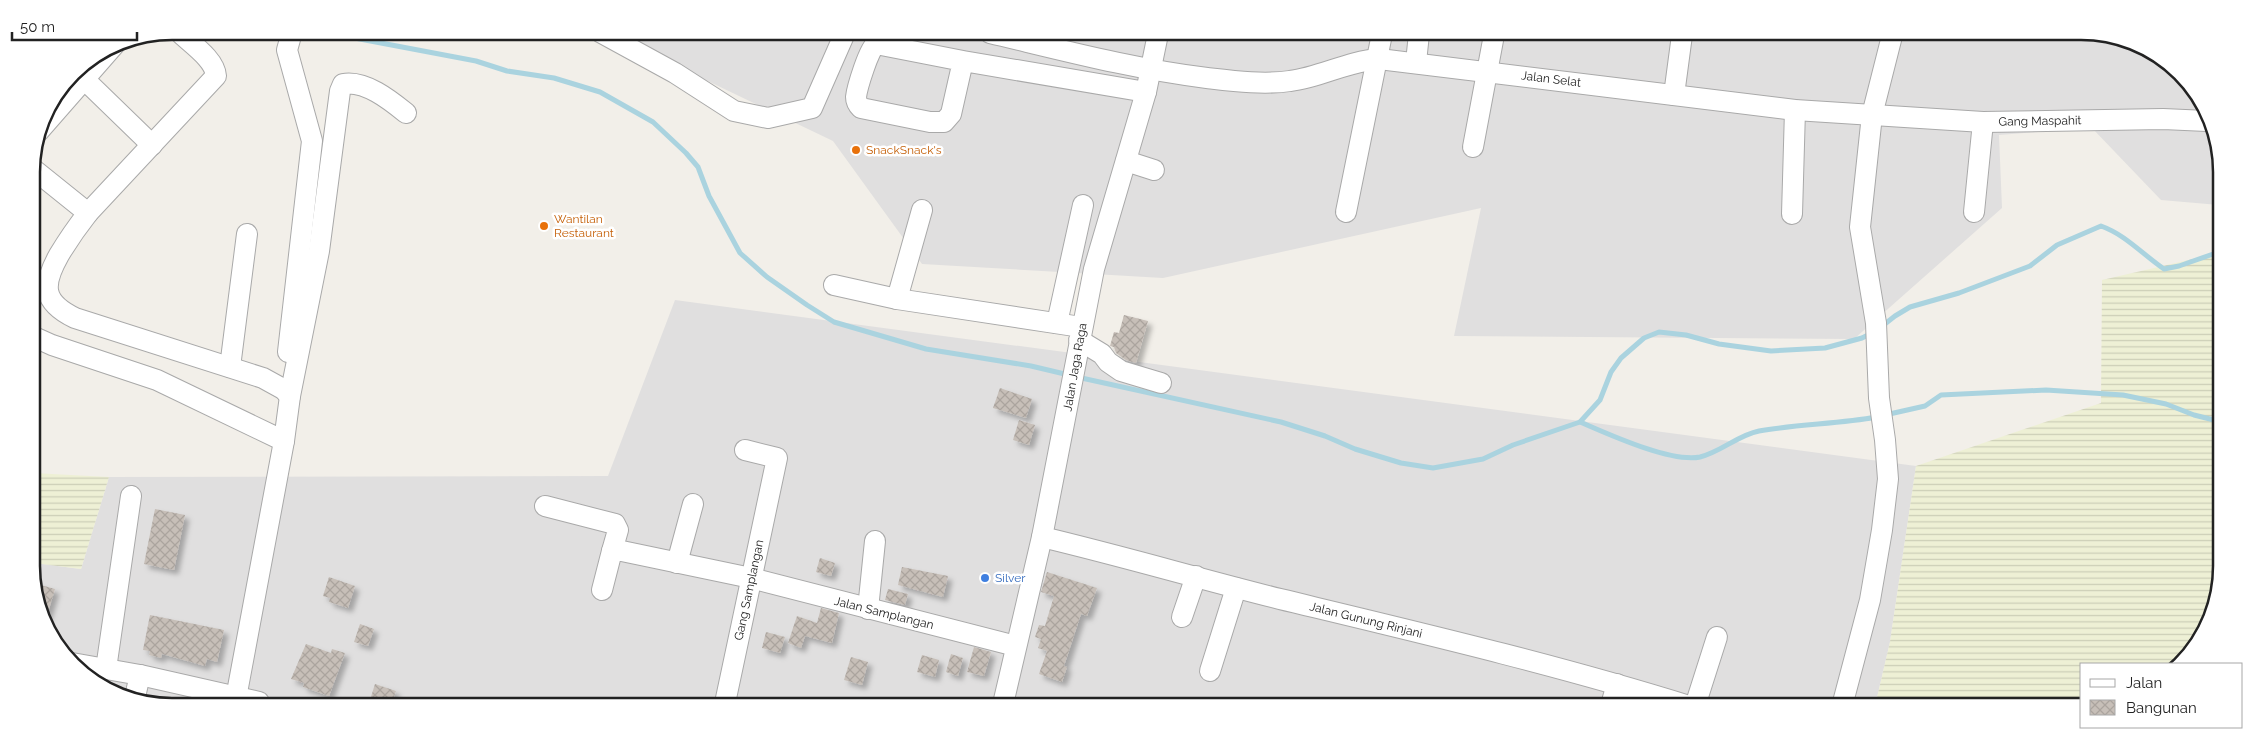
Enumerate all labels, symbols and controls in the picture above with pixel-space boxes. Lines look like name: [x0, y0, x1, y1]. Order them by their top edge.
scale bar: [12, 10, 138, 42]
text: 50 m: [20, 18, 55, 36]
street label: Jalan Selat: [1520, 68, 1582, 90]
street label: Gang Maspahit: [1998, 113, 2082, 129]
place label: SnackSnack's: [866, 143, 942, 157]
marker: SnackSnack's: [850, 144, 862, 156]
place label: Wantilan Restaurant: [554, 212, 614, 240]
marker: Wantilan Restaurant: [538, 220, 550, 232]
street label: Jalan Jaga Raga: [1060, 322, 1090, 412]
street label: Gang Samplangan: [731, 538, 767, 642]
place label: Silver: [995, 571, 1026, 585]
marker: Silver: [979, 572, 991, 584]
street label: Jalan Samplangan: [833, 594, 935, 632]
street label: Jalan Gunung Rinjani: [1308, 599, 1424, 641]
legend: [2080, 663, 2243, 728]
text: Jalan: [2126, 674, 2162, 692]
text: Bangunan: [2126, 699, 2197, 717]

